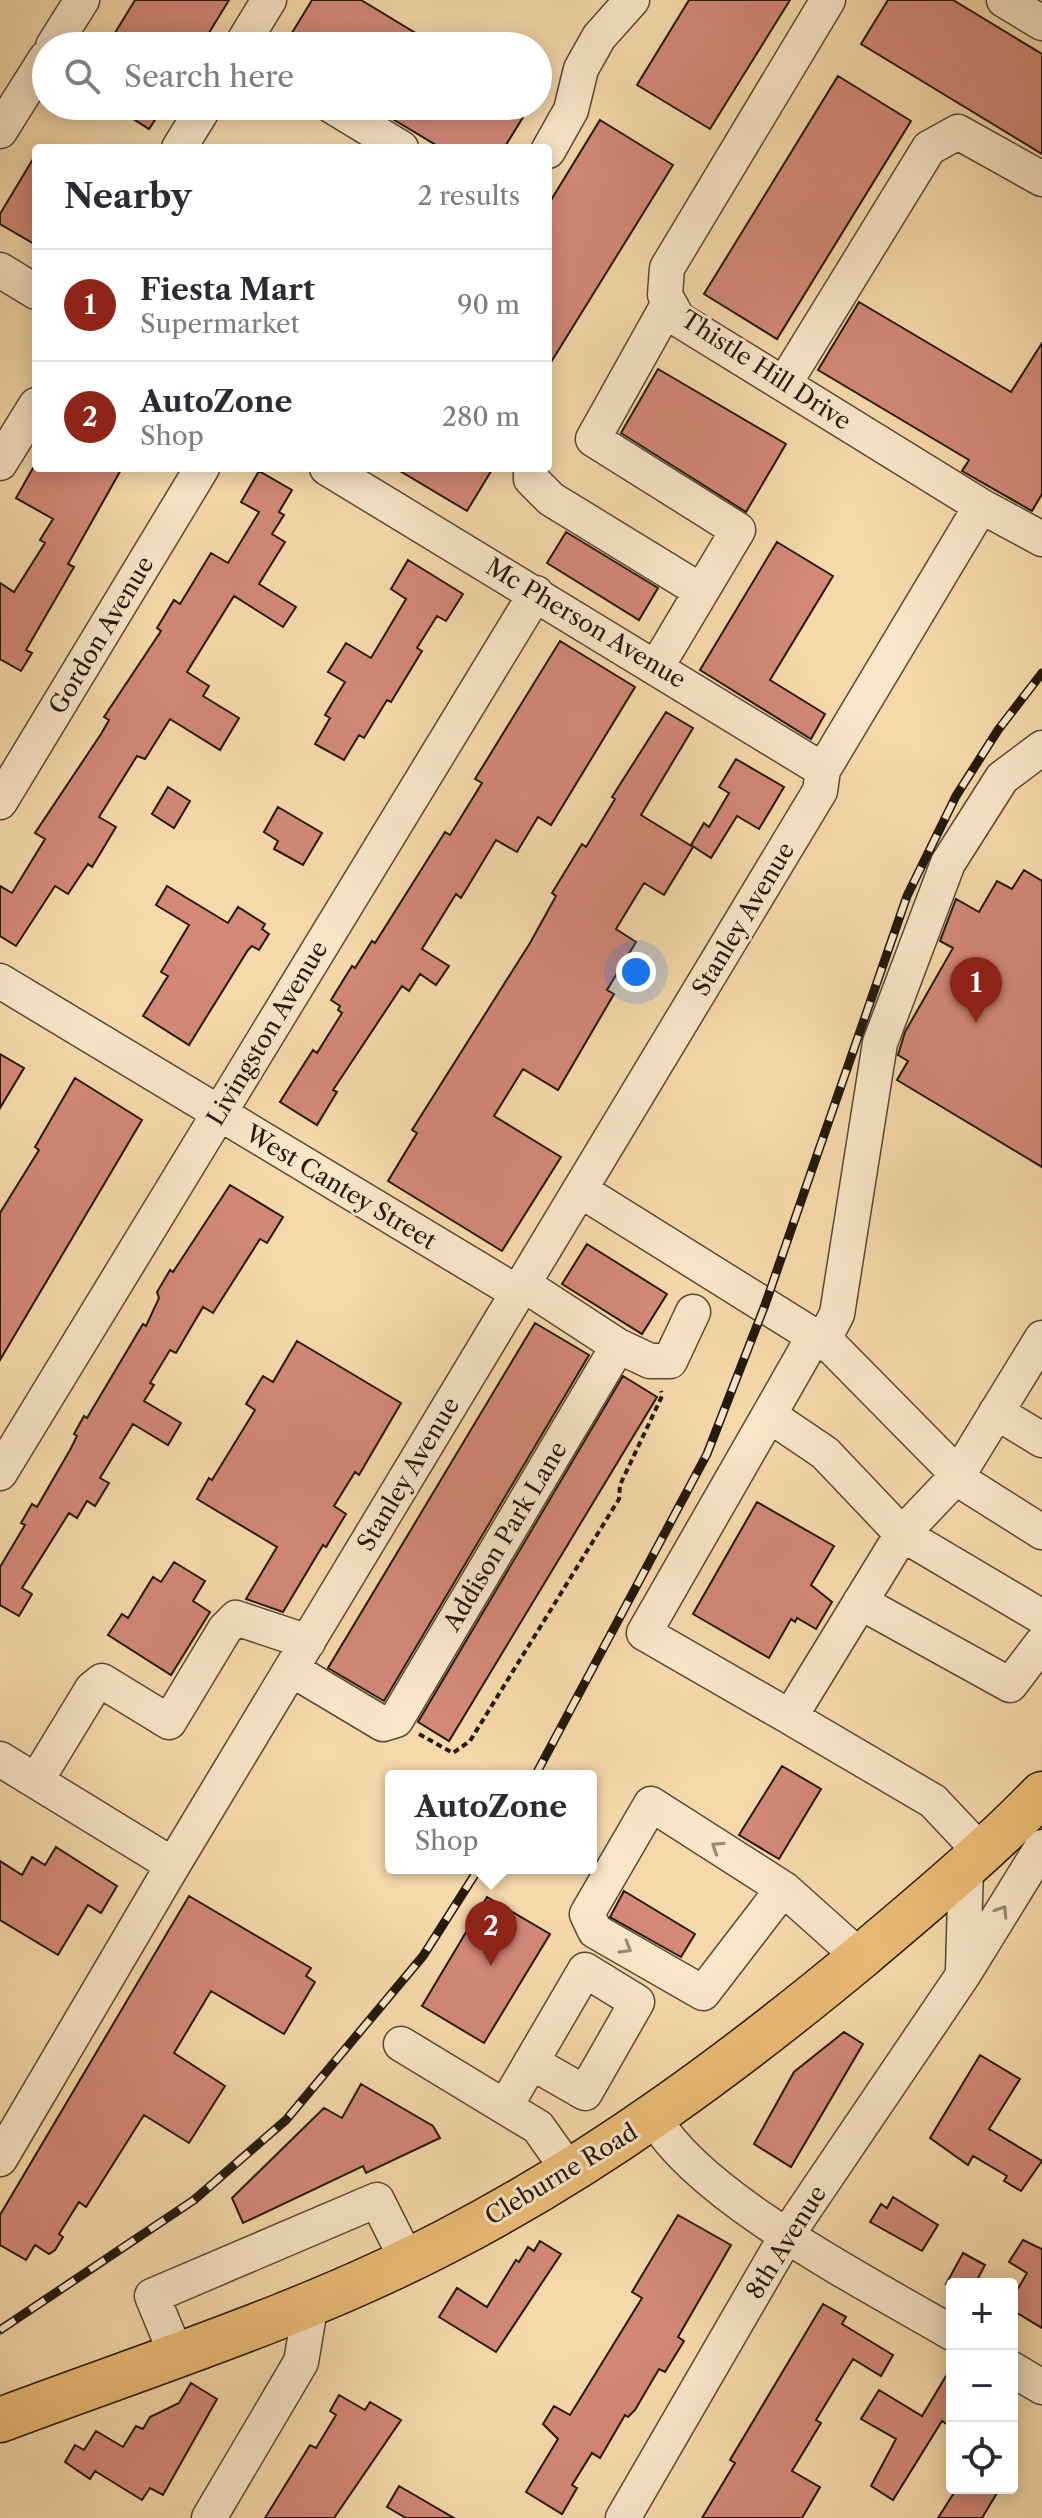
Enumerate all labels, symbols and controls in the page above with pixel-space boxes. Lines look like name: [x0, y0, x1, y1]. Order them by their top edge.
search box: [32, 32, 552, 120]
icon: search: [60, 54, 104, 98]
text: Search here: [124, 58, 294, 95]
text: Nearby: [64, 175, 192, 217]
text: 2 results: [417, 180, 520, 212]
text: Fiesta Mart: [140, 271, 315, 308]
text: 1: [84, 289, 96, 321]
text: 90 m: [457, 289, 520, 321]
street label: Thistle Hill Drive: [676, 304, 856, 436]
text: Supermarket: [140, 308, 300, 340]
text: AutoZone: [140, 383, 292, 420]
text: 2: [82, 401, 98, 433]
text: 280 m: [442, 401, 520, 433]
text: Shop: [140, 420, 204, 452]
street label: Gordon Avenue: [42, 551, 160, 719]
street label: Mc Pherson Avenue: [481, 552, 691, 694]
street label: Stanley Avenue: [686, 837, 800, 1001]
street label: Livingston Avenue: [200, 936, 334, 1130]
your location: [616, 952, 656, 992]
pin: 1: [950, 957, 1002, 1023]
street label: West Cantey Street: [239, 1118, 442, 1256]
street label: Stanley Avenue: [351, 1392, 465, 1556]
street label: Addison Park Lane: [437, 1436, 573, 1637]
popup: [385, 1770, 597, 1874]
text: AutoZone: [415, 1788, 567, 1825]
text: Shop: [415, 1825, 479, 1857]
one-way arrow: [711, 1841, 726, 1856]
pin: 2: [465, 1900, 517, 1966]
one-way arrow: [993, 1905, 1008, 1919]
one-way arrow: [617, 1939, 632, 1954]
street label: Cleburne Road: [480, 2117, 643, 2231]
street label: 8th Avenue: [740, 2180, 832, 2304]
map controls: [946, 2278, 1018, 2494]
button: +: [946, 2278, 1018, 2350]
button: −: [946, 2350, 1018, 2422]
button: locate: [946, 2422, 1018, 2494]

